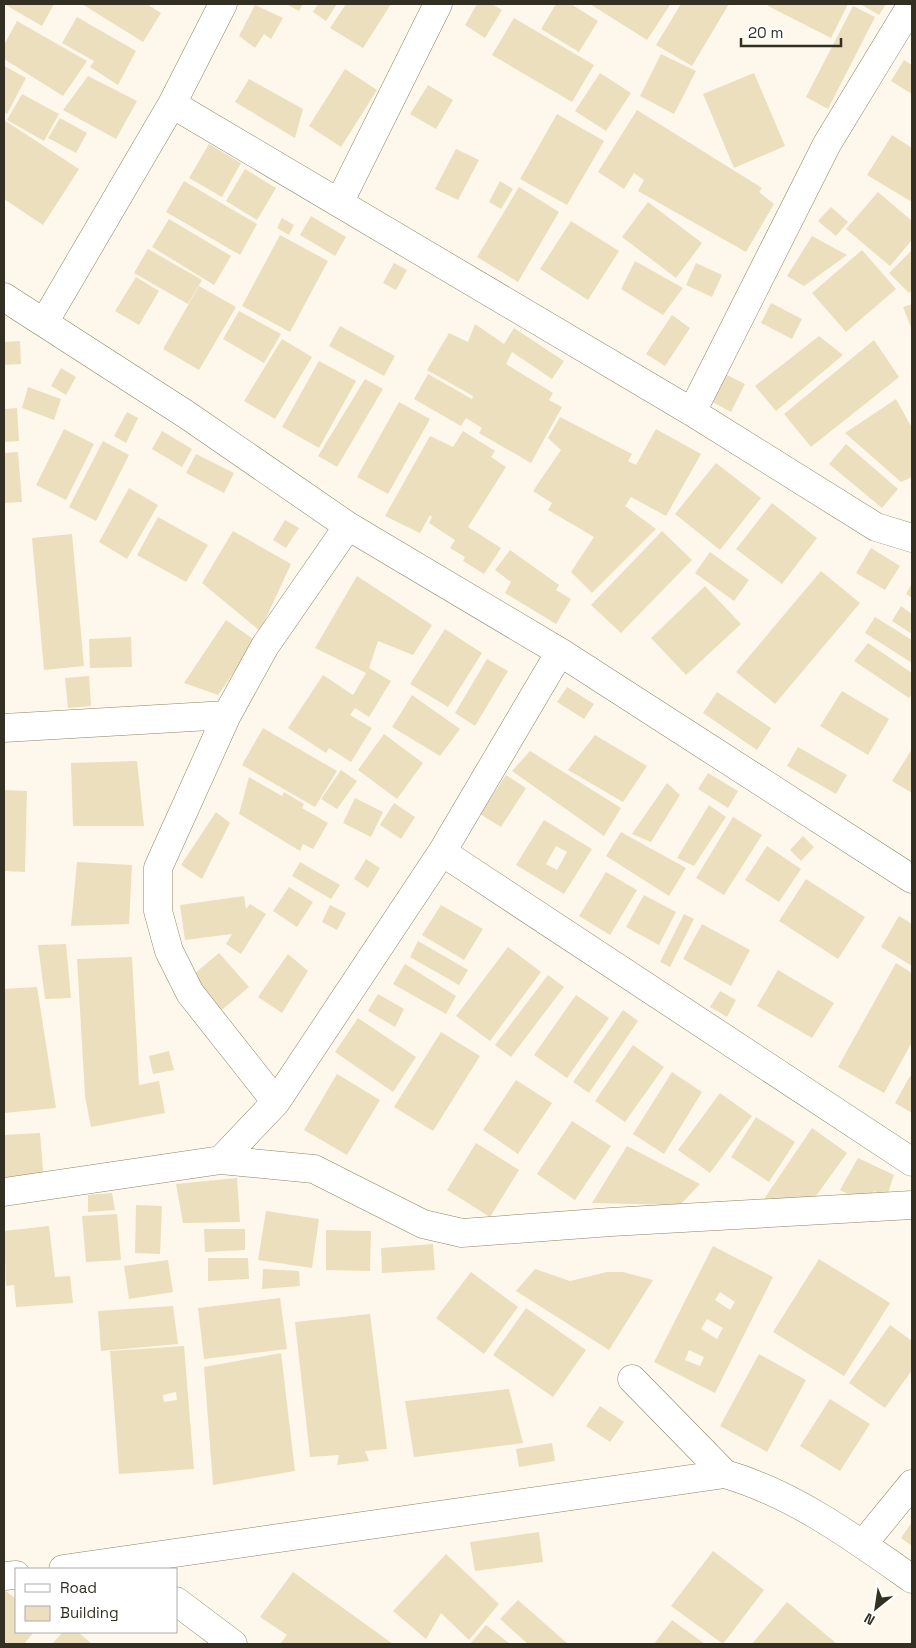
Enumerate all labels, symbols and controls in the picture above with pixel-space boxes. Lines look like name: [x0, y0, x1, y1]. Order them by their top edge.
scale bar: [741, 15, 841, 47]
text: 20 m: [748, 23, 783, 42]
legend: [15, 1568, 178, 1633]
text: Road: [60, 1578, 97, 1597]
north arrow: [851, 1583, 901, 1633]
text: Building: [60, 1603, 119, 1622]
text: N: [861, 1609, 878, 1629]

